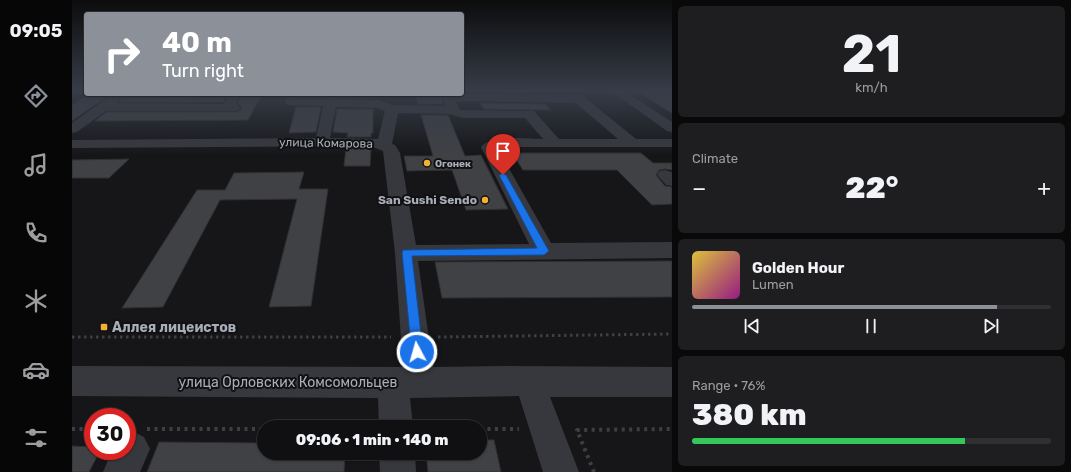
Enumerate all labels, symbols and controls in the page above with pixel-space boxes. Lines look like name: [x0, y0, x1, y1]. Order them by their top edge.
text: 09:05: [10, 20, 62, 42]
text: 21: [842, 23, 901, 85]
text: 40 m: [162, 26, 232, 59]
icon: right: [96, 28, 148, 80]
text: Turn right: [162, 60, 244, 82]
text: km/h: [855, 80, 888, 95]
icon: directions: [22, 82, 50, 110]
pin: [486, 134, 520, 175]
street label: улица Комарова: [279, 135, 373, 151]
icon: arrive: [492, 140, 514, 162]
icon: music: [22, 151, 50, 179]
text: Climate: [692, 151, 738, 166]
marker: Огонек: [422, 158, 432, 168]
place label: Огонек: [435, 158, 471, 170]
text: 22°: [845, 170, 898, 206]
text: −: [692, 175, 706, 202]
text: +: [1037, 175, 1051, 202]
place label: San Sushi Sendo: [378, 193, 477, 207]
marker: San Sushi Sendo: [480, 195, 490, 205]
icon: phone: [22, 219, 50, 247]
text: Golden Hour: [752, 259, 844, 277]
text: Lumen: [752, 277, 794, 292]
icon: climate: [22, 287, 50, 315]
icon: previous: [741, 315, 763, 337]
icon: pause: [860, 315, 882, 337]
icon: next: [980, 315, 1002, 337]
place label: Аллея лицеистов: [112, 319, 236, 336]
marker: Аллея лицеистов: [99, 322, 109, 332]
position arrow: [396, 331, 438, 373]
icon: car: [22, 356, 50, 384]
street label: улица Орловских Комсомольцев: [179, 374, 398, 391]
text: Range · 76%: [692, 378, 765, 393]
text: 380 km: [692, 397, 807, 433]
speed limit sign: 30: [84, 408, 136, 460]
icon: filters: [22, 424, 50, 452]
text: 09:06 · 1 min · 140 m: [296, 431, 448, 449]

